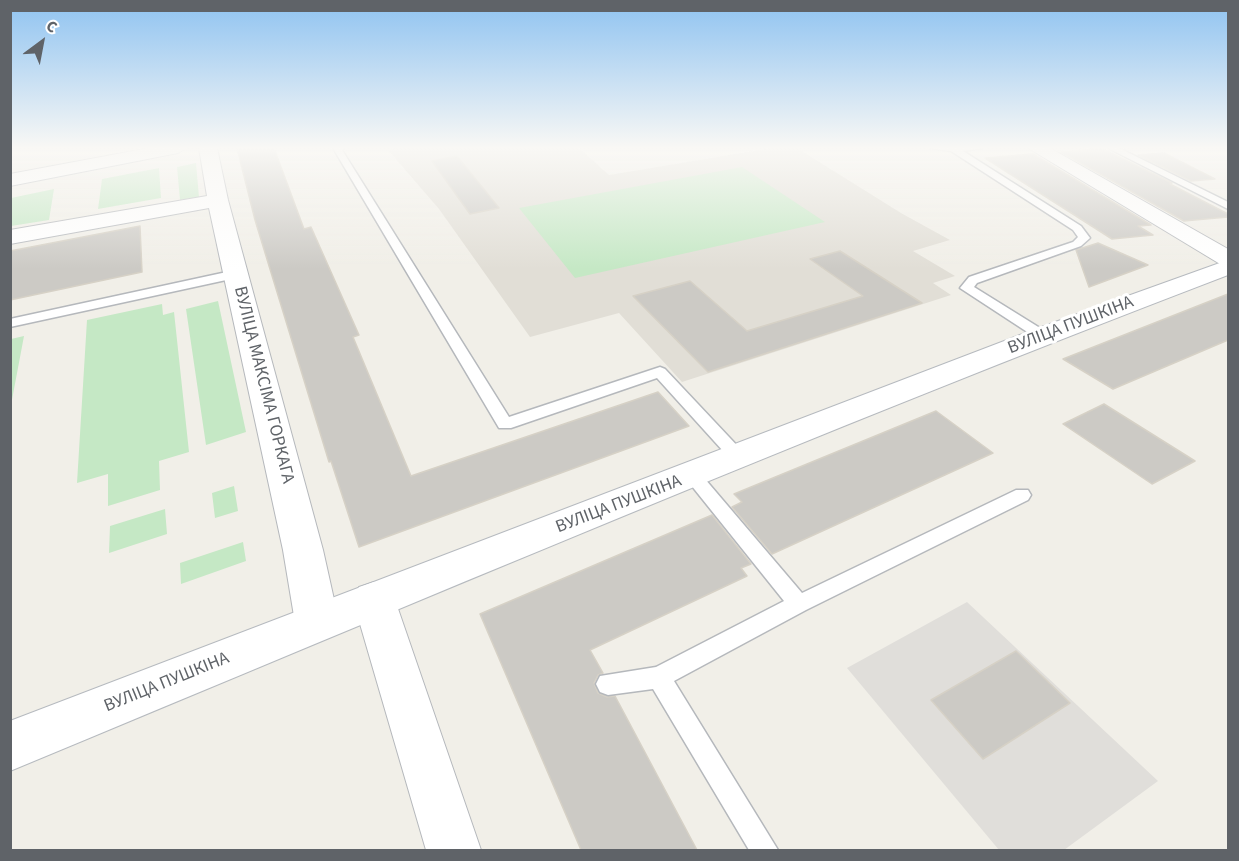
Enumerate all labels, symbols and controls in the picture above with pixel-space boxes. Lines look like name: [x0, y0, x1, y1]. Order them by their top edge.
north arrow: [12, 12, 72, 72]
text: С: [42, 15, 61, 39]
street label: ВУЛІЦА МАКСІМА ГОРКАГА: [228, 284, 298, 486]
street label: ВУЛІЦА ПУШКІНА: [1005, 292, 1137, 360]
street label: ВУЛІЦА ПУШКІНА: [553, 471, 685, 539]
street label: ВУЛІЦА ПУШКІНА: [101, 648, 233, 718]

